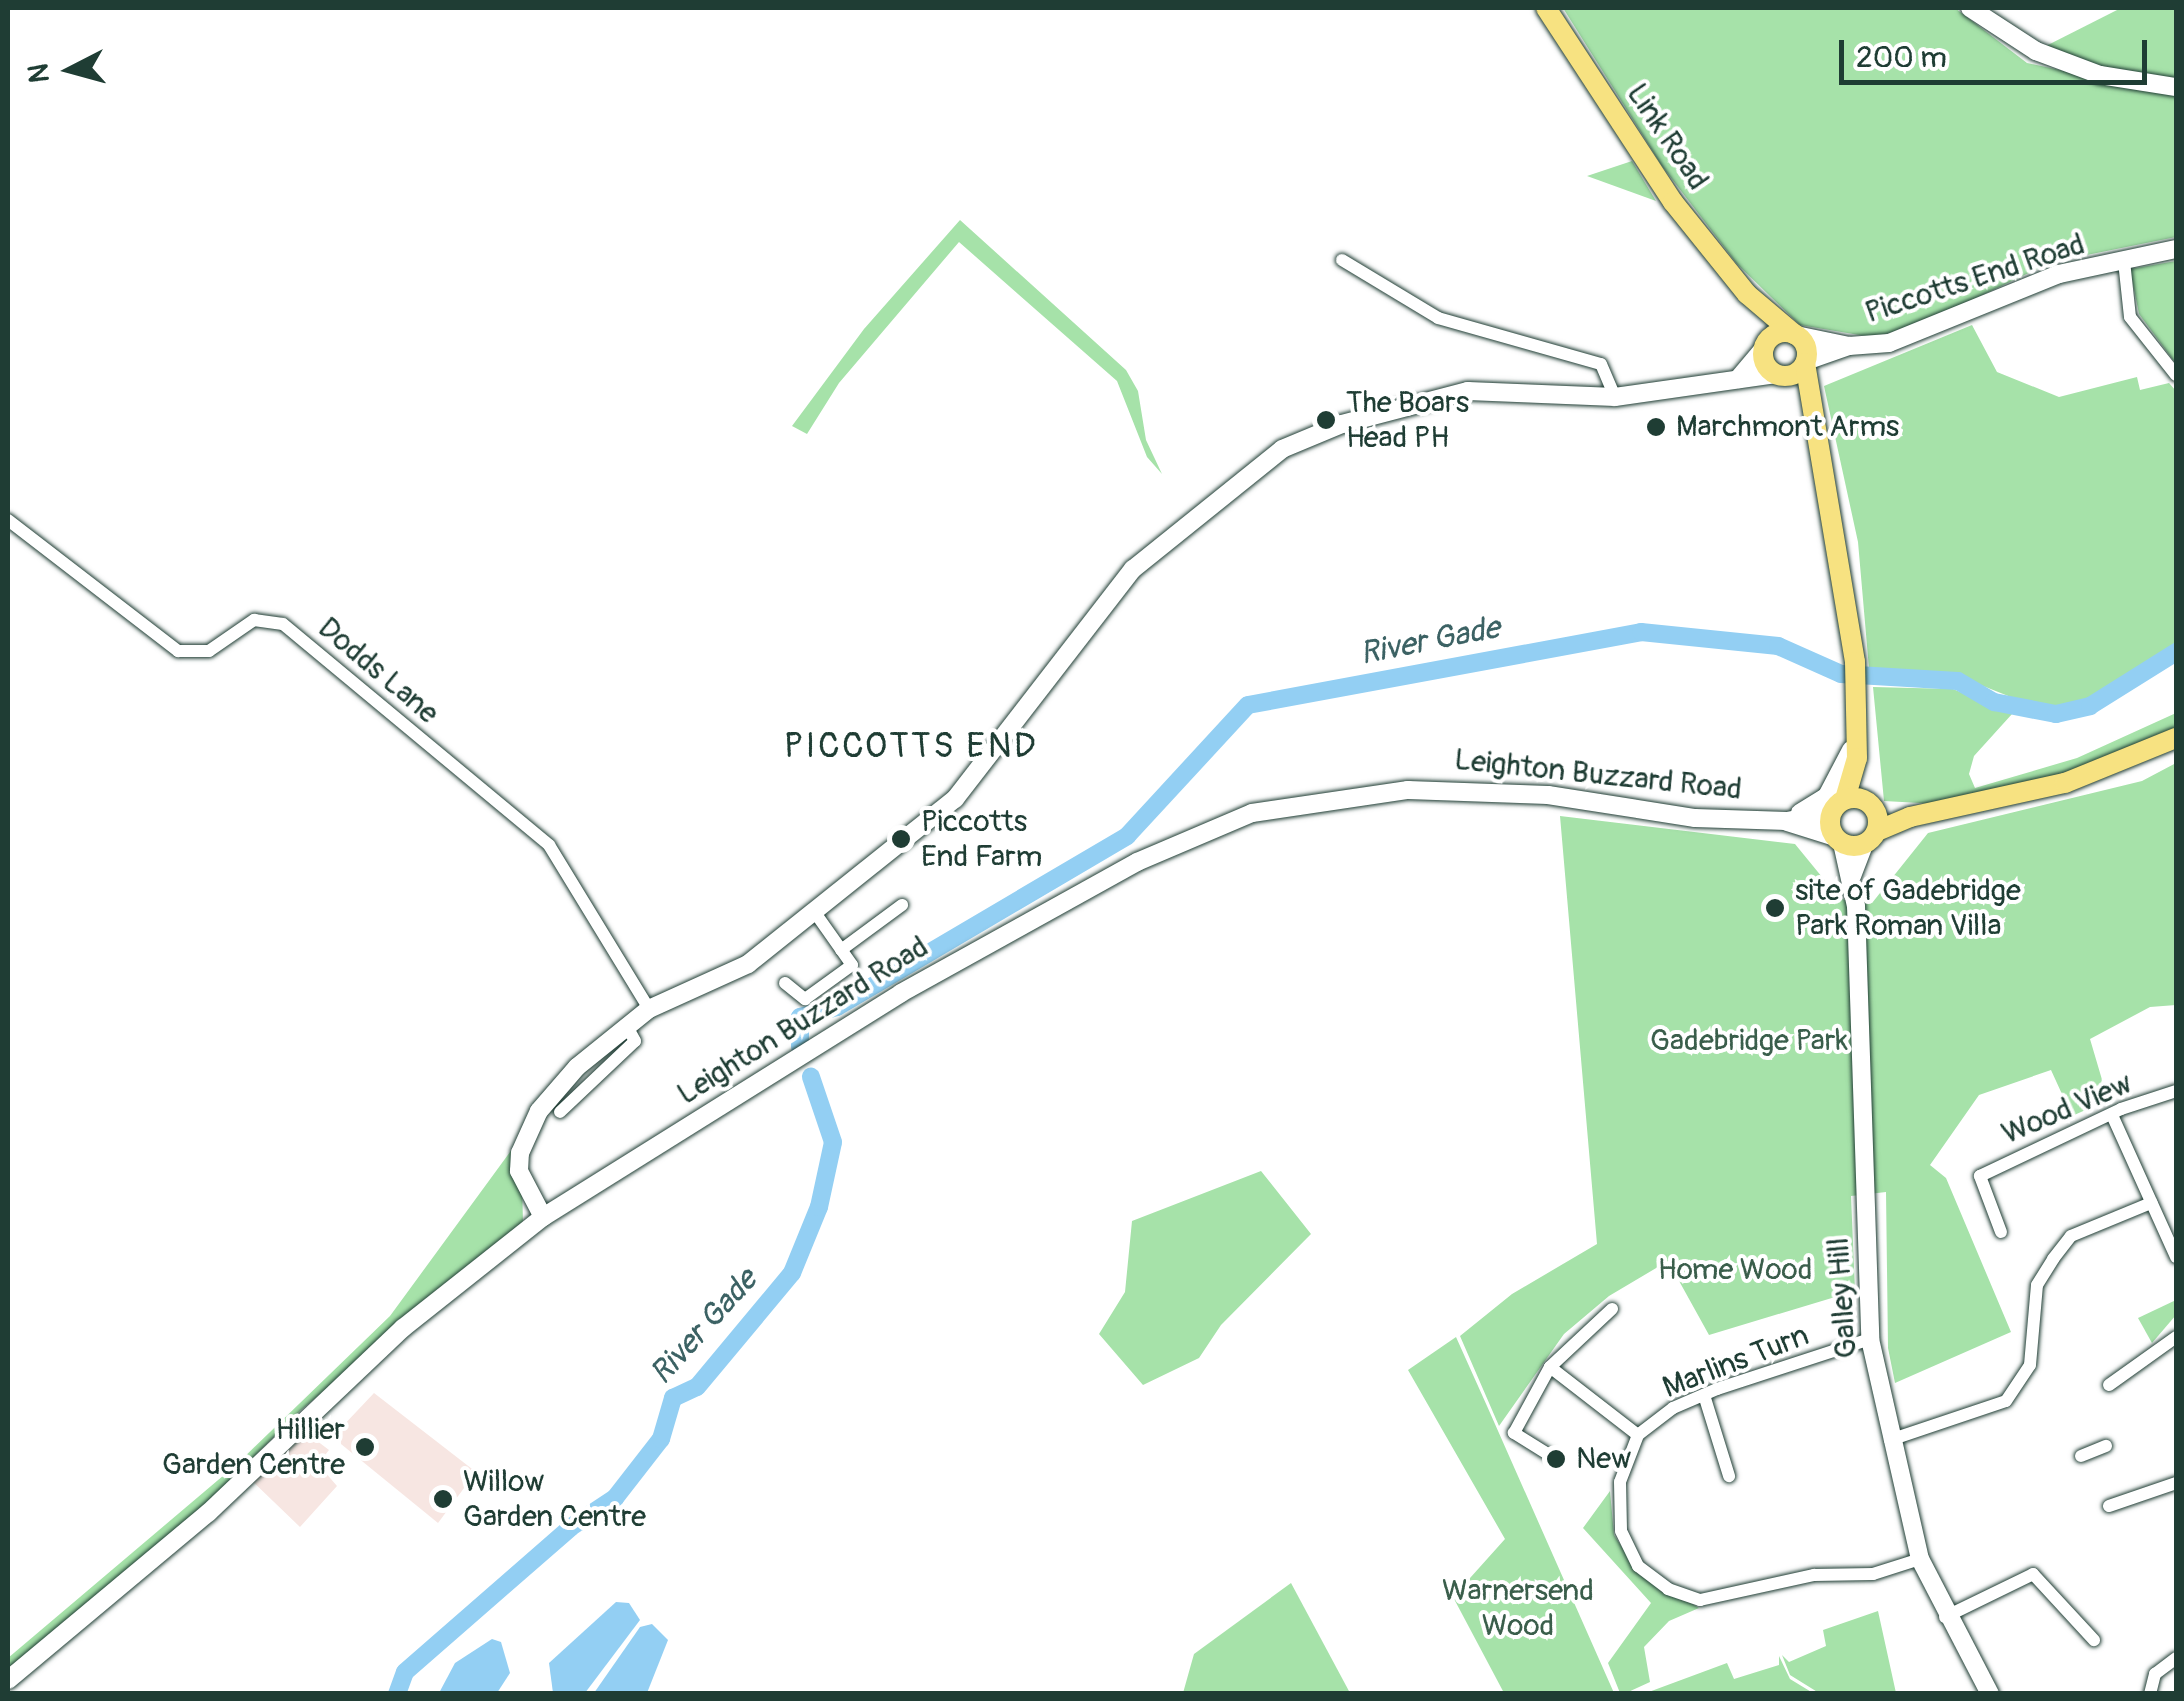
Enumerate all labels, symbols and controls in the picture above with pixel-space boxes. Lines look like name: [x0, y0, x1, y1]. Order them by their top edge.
north arrow: [20, 20, 120, 120]
scale bar: [1844, 20, 2152, 82]
text: 200 m: [1856, 39, 1947, 76]
text: N: [21, 62, 58, 84]
street label: Link Road: [1619, 77, 1715, 197]
street label: Piccotts End Road: [1861, 227, 2089, 331]
place label: The Boars Head PH: [1346, 385, 1469, 456]
marker: The Boars Head PH: [1315, 409, 1337, 431]
place label: Marchmont Arms: [1676, 409, 1899, 445]
marker: Marchmont Arms: [1645, 416, 1667, 438]
water label: River Gade: [1357, 609, 1503, 673]
street label: Dodds Lane: [311, 610, 445, 732]
district label: PICCOTTS END: [784, 725, 1038, 767]
street label: Leighton Buzzard Road: [1453, 742, 1743, 808]
place label: Piccotts End Farm: [921, 804, 1042, 874]
marker: Piccotts End Farm: [890, 828, 912, 850]
place label: site of Gadebridge Park Roman Villa: [1795, 873, 2021, 944]
marker: site of Gadebridge Park Roman Villa: [1764, 897, 1786, 919]
street label: Leighton Buzzard Road: [671, 929, 935, 1113]
park label: Gadebridge Park: [1650, 1023, 1848, 1059]
street label: Wood View: [1997, 1066, 2137, 1152]
street label: Galley Hill: [1821, 1236, 1865, 1360]
park label: Home Wood: [1658, 1252, 1812, 1288]
water label: River Gade: [642, 1262, 766, 1392]
street label: Marlins Turn: [1658, 1318, 1814, 1406]
place label: Hillier Garden Centre: [162, 1412, 345, 1482]
marker: Hillier Garden Centre: [354, 1436, 376, 1458]
place label: New: [1576, 1441, 1631, 1477]
marker: New: [1545, 1448, 1567, 1470]
place label: Willow Garden Centre: [463, 1464, 646, 1534]
marker: Willow Garden Centre: [432, 1488, 454, 1510]
park label: Warnersend Wood: [1442, 1573, 1594, 1644]

